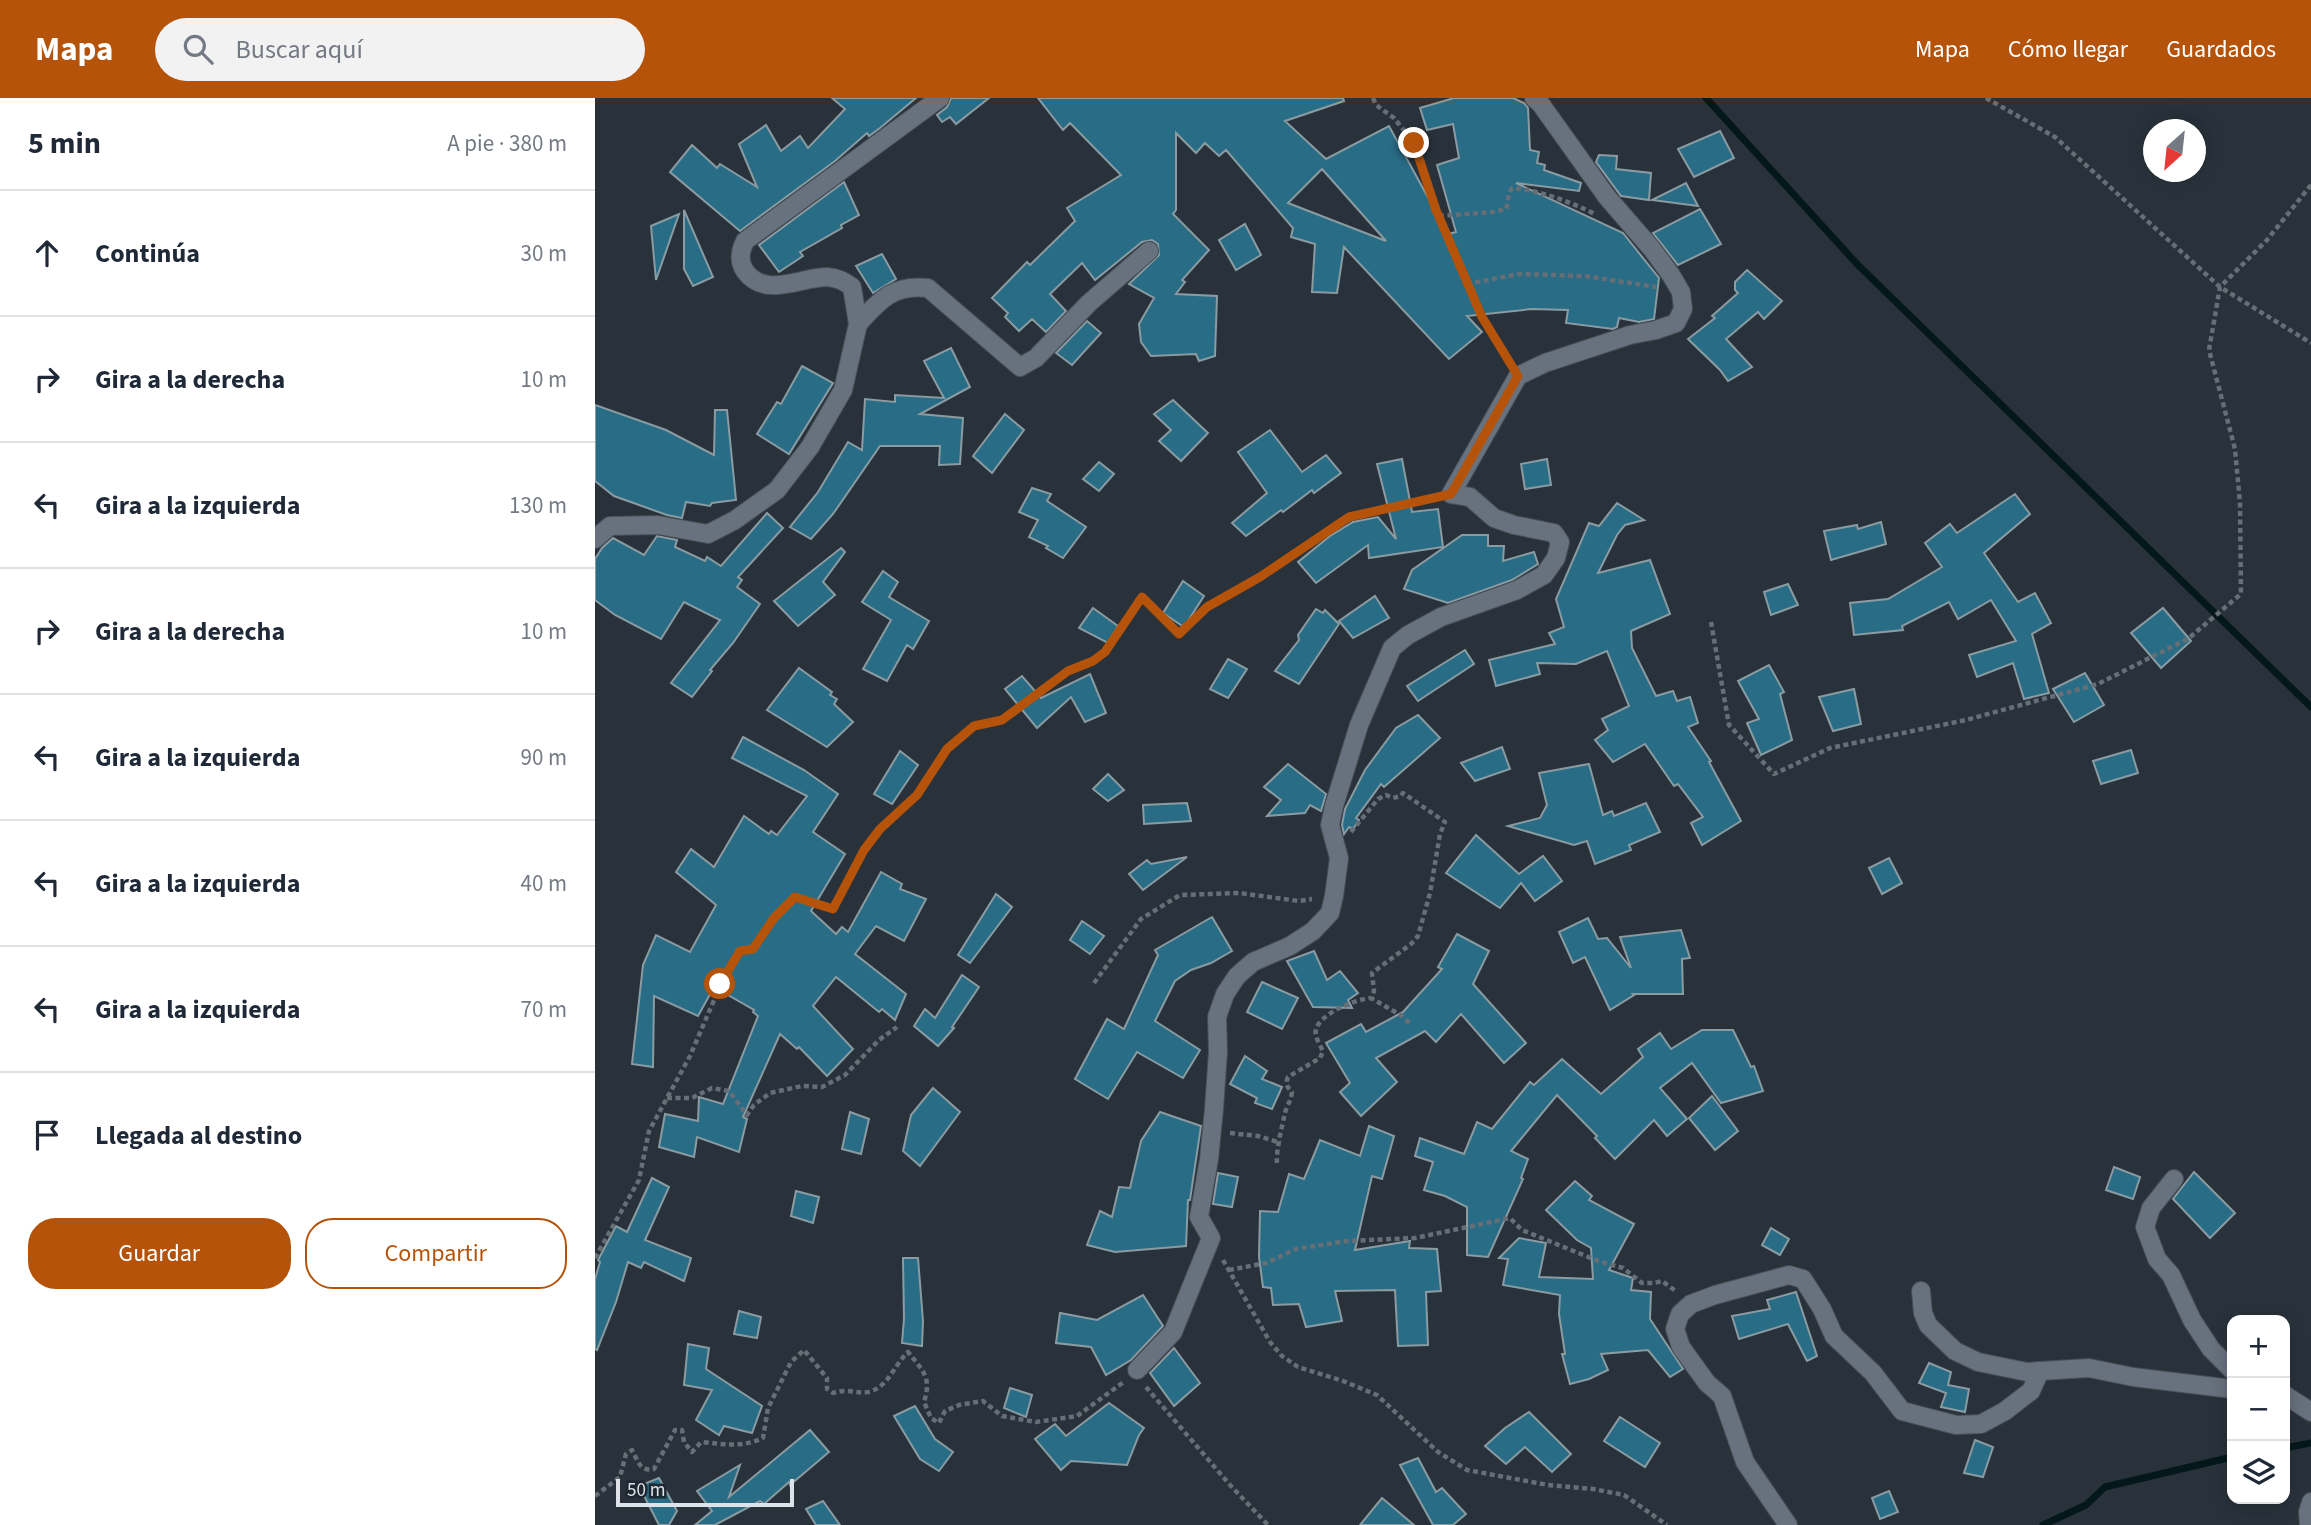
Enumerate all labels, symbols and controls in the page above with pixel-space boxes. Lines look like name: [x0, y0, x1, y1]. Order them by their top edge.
search box: [155, 18, 645, 81]
text: Mapa: [35, 26, 113, 73]
icon: search: [179, 30, 217, 68]
text: Buscar aquí: [235, 31, 363, 68]
text: Mapa: [1915, 32, 1970, 67]
text: Cómo llegar: [2008, 32, 2128, 67]
text: Guardados: [2166, 32, 2276, 67]
north arrow: [2143, 119, 2206, 182]
text: 5 min: [28, 122, 101, 165]
text: A pie · 380 m: [447, 127, 567, 160]
route end: [1398, 127, 1429, 158]
icon: ahead: [28, 234, 66, 272]
text: Continúa: [95, 235, 200, 272]
text: 30 m: [520, 237, 567, 270]
icon: right: [28, 360, 66, 398]
text: Gira a la derecha: [95, 361, 285, 398]
text: 10 m: [520, 363, 567, 396]
icon: left: [28, 486, 66, 524]
text: Gira a la izquierda: [95, 487, 300, 524]
text: 130 m: [509, 489, 567, 522]
icon: right: [28, 612, 66, 650]
text: Gira a la derecha: [95, 613, 285, 650]
text: 10 m: [520, 615, 567, 648]
icon: left: [28, 738, 66, 776]
text: Gira a la izquierda: [95, 739, 300, 776]
text: 90 m: [520, 741, 567, 774]
icon: left: [28, 864, 66, 902]
text: Gira a la izquierda: [95, 865, 300, 902]
text: 40 m: [520, 867, 567, 900]
route start: [704, 968, 735, 999]
icon: left: [28, 990, 66, 1028]
text: Gira a la izquierda: [95, 991, 300, 1028]
text: 70 m: [520, 993, 567, 1026]
icon: arrive: [28, 1116, 66, 1154]
text: Llegada al destino: [95, 1117, 302, 1154]
button: Guardar: [28, 1218, 291, 1289]
button: Compartir: [305, 1218, 567, 1289]
map controls: [2227, 1315, 2290, 1504]
button: +: [2227, 1315, 2290, 1378]
button: −: [2227, 1378, 2290, 1441]
button: layers: [2227, 1441, 2290, 1504]
scale bar: [616, 1476, 795, 1508]
text: 50 m: [627, 1477, 665, 1504]

